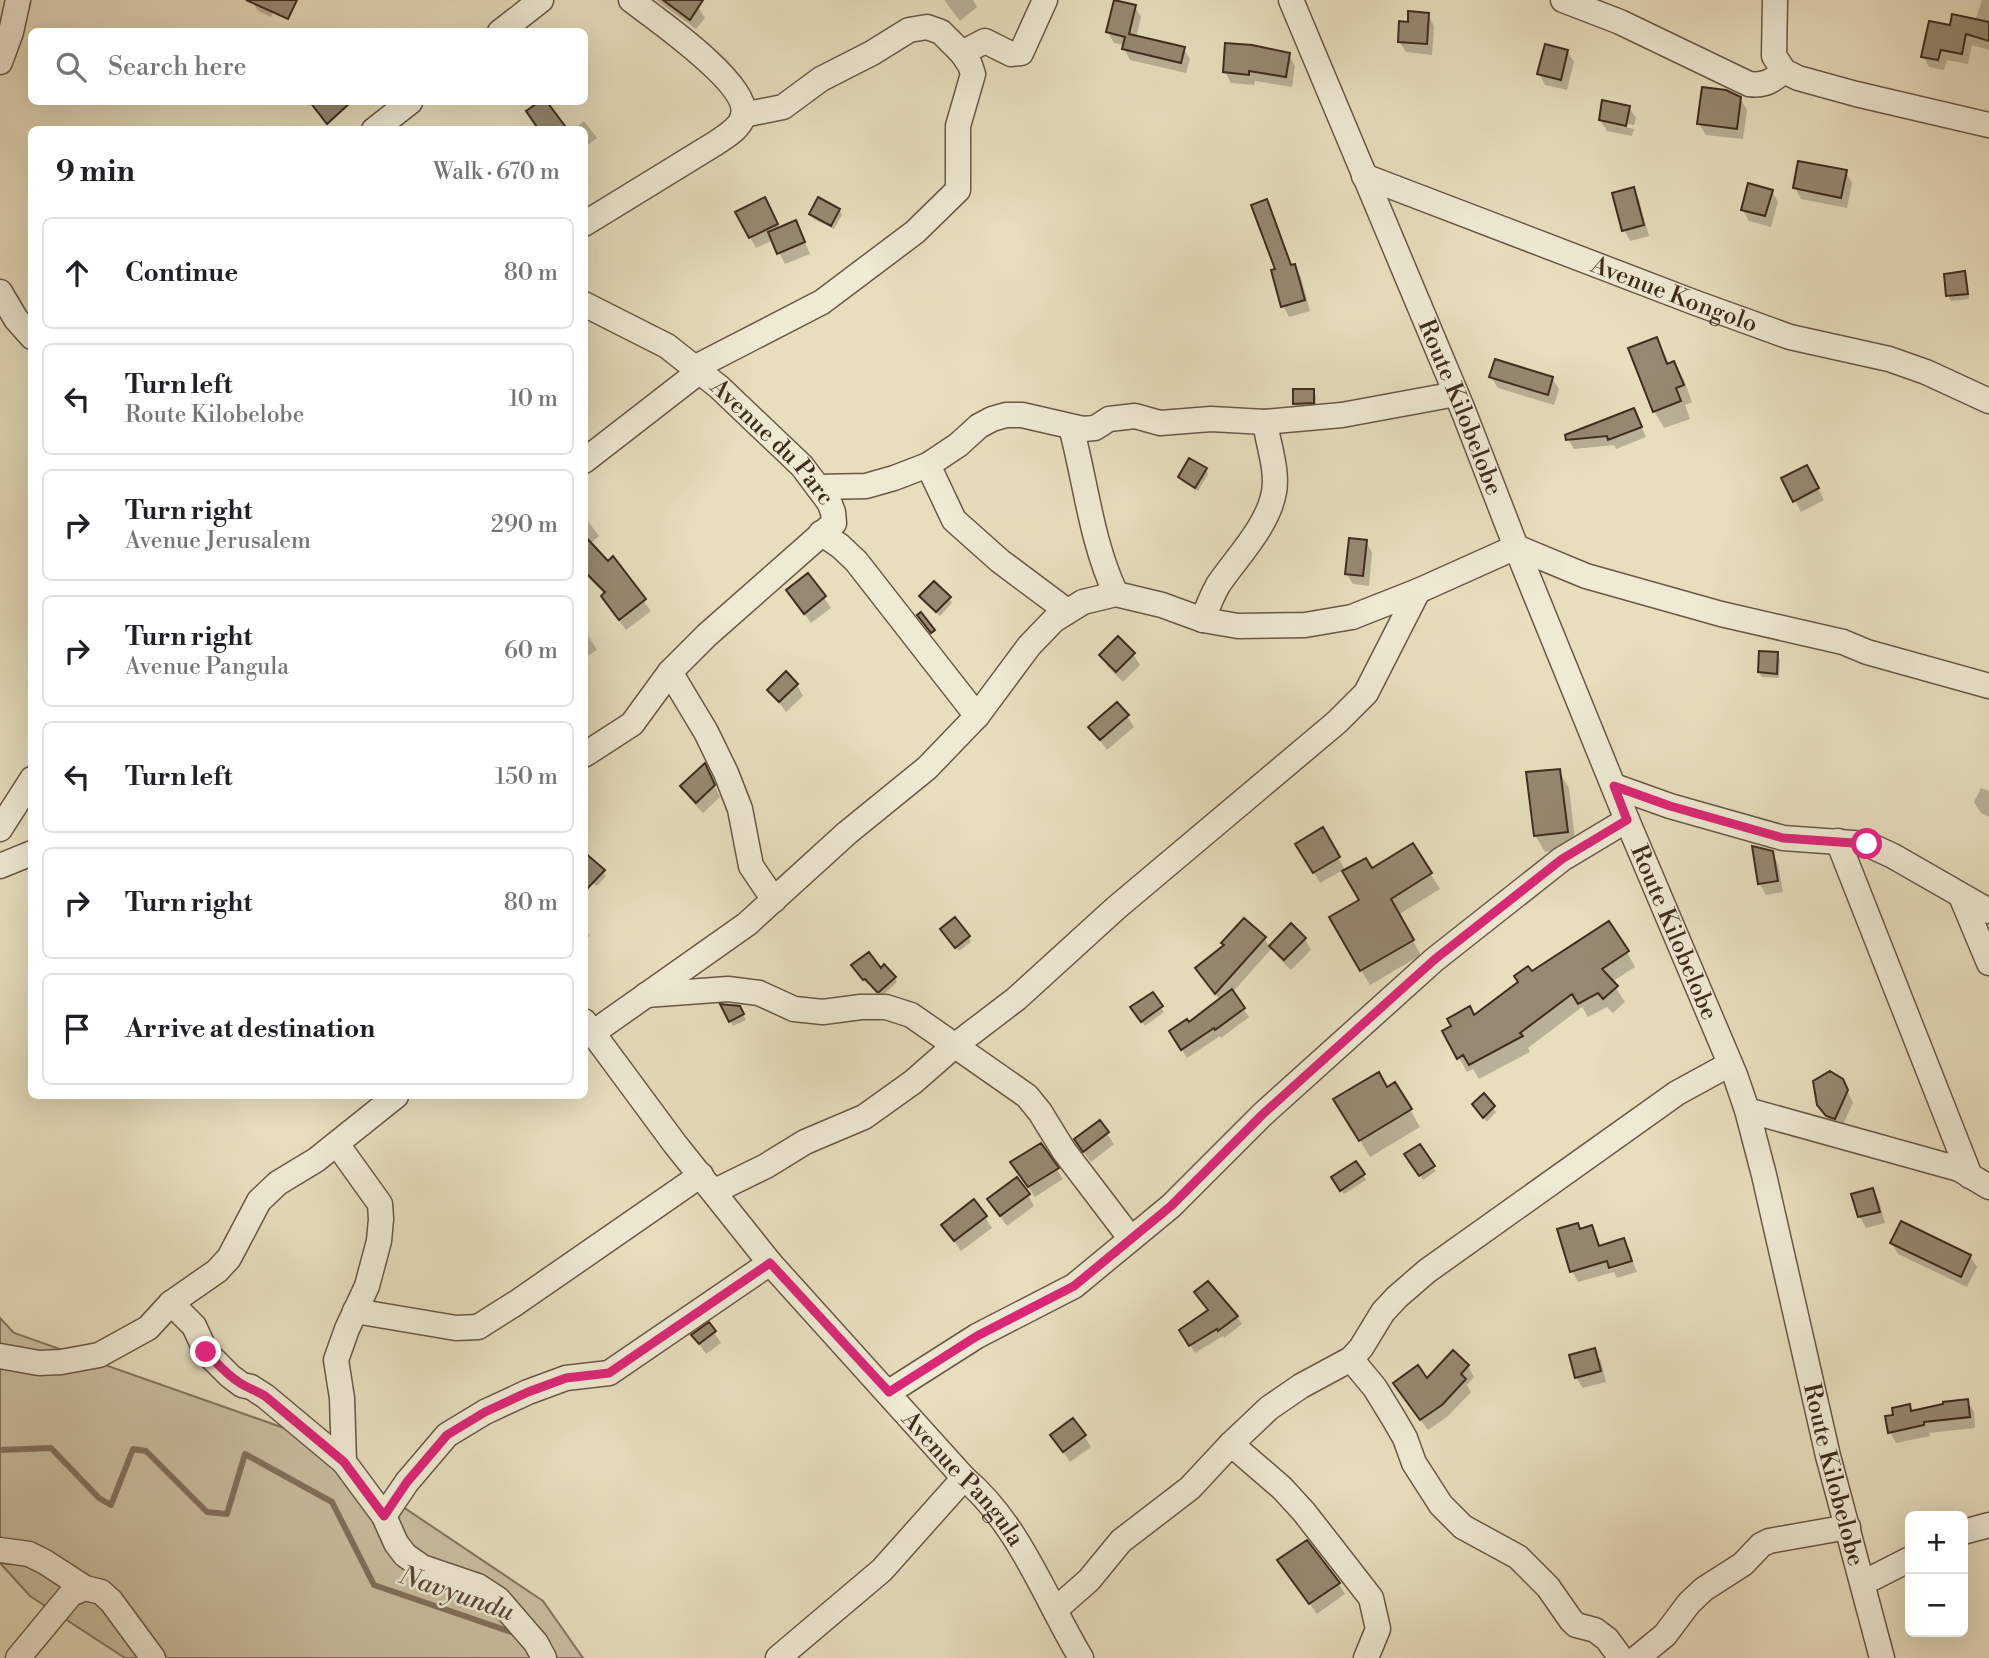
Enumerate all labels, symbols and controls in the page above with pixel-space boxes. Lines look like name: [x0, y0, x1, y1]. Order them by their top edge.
search box: [28, 28, 588, 105]
icon: search: [52, 48, 90, 86]
text: Search here: [108, 51, 247, 83]
text: 9 min: [56, 153, 135, 191]
text: Walk · 670 m: [433, 158, 560, 186]
street label: Avenue Kongolo: [1585, 250, 1761, 340]
icon: ahead: [58, 254, 96, 292]
text: Continue: [125, 257, 238, 289]
text: 80 m: [504, 259, 558, 287]
street label: Route Kilobelobe: [1411, 315, 1509, 500]
text: Turn left: [125, 369, 233, 401]
street label: Avenue du Parc: [703, 372, 840, 512]
icon: left: [58, 380, 96, 418]
text: 10 m: [509, 385, 558, 413]
text: Route Kilobelobe: [125, 401, 304, 429]
text: Turn right: [125, 495, 253, 527]
icon: right: [58, 506, 96, 544]
text: 290 m: [491, 511, 558, 539]
text: Avenue Jerusalem: [125, 527, 311, 555]
text: Turn right: [125, 621, 253, 653]
icon: right: [58, 632, 96, 670]
text: 60 m: [504, 637, 558, 665]
text: Avenue Pangula: [125, 653, 289, 681]
icon: left: [58, 758, 96, 796]
text: Turn left: [125, 761, 233, 793]
text: 150 m: [495, 763, 558, 791]
route start: [1851, 828, 1882, 859]
street label: Route Kilobelobe: [1623, 840, 1724, 1025]
icon: right: [58, 884, 96, 922]
text: Turn right: [125, 887, 253, 919]
text: 80 m: [504, 889, 558, 917]
icon: arrive: [58, 1010, 96, 1048]
text: Arrive at destination: [125, 1013, 375, 1045]
route end: [190, 1336, 221, 1367]
street label: Route Kilobelobe: [1796, 1381, 1871, 1569]
street label: Avenue Pangula: [894, 1404, 1031, 1553]
map controls: [1905, 1511, 1968, 1637]
button: +: [1905, 1511, 1968, 1574]
water label: Navyundu: [394, 1559, 518, 1629]
button: −: [1905, 1574, 1968, 1637]

